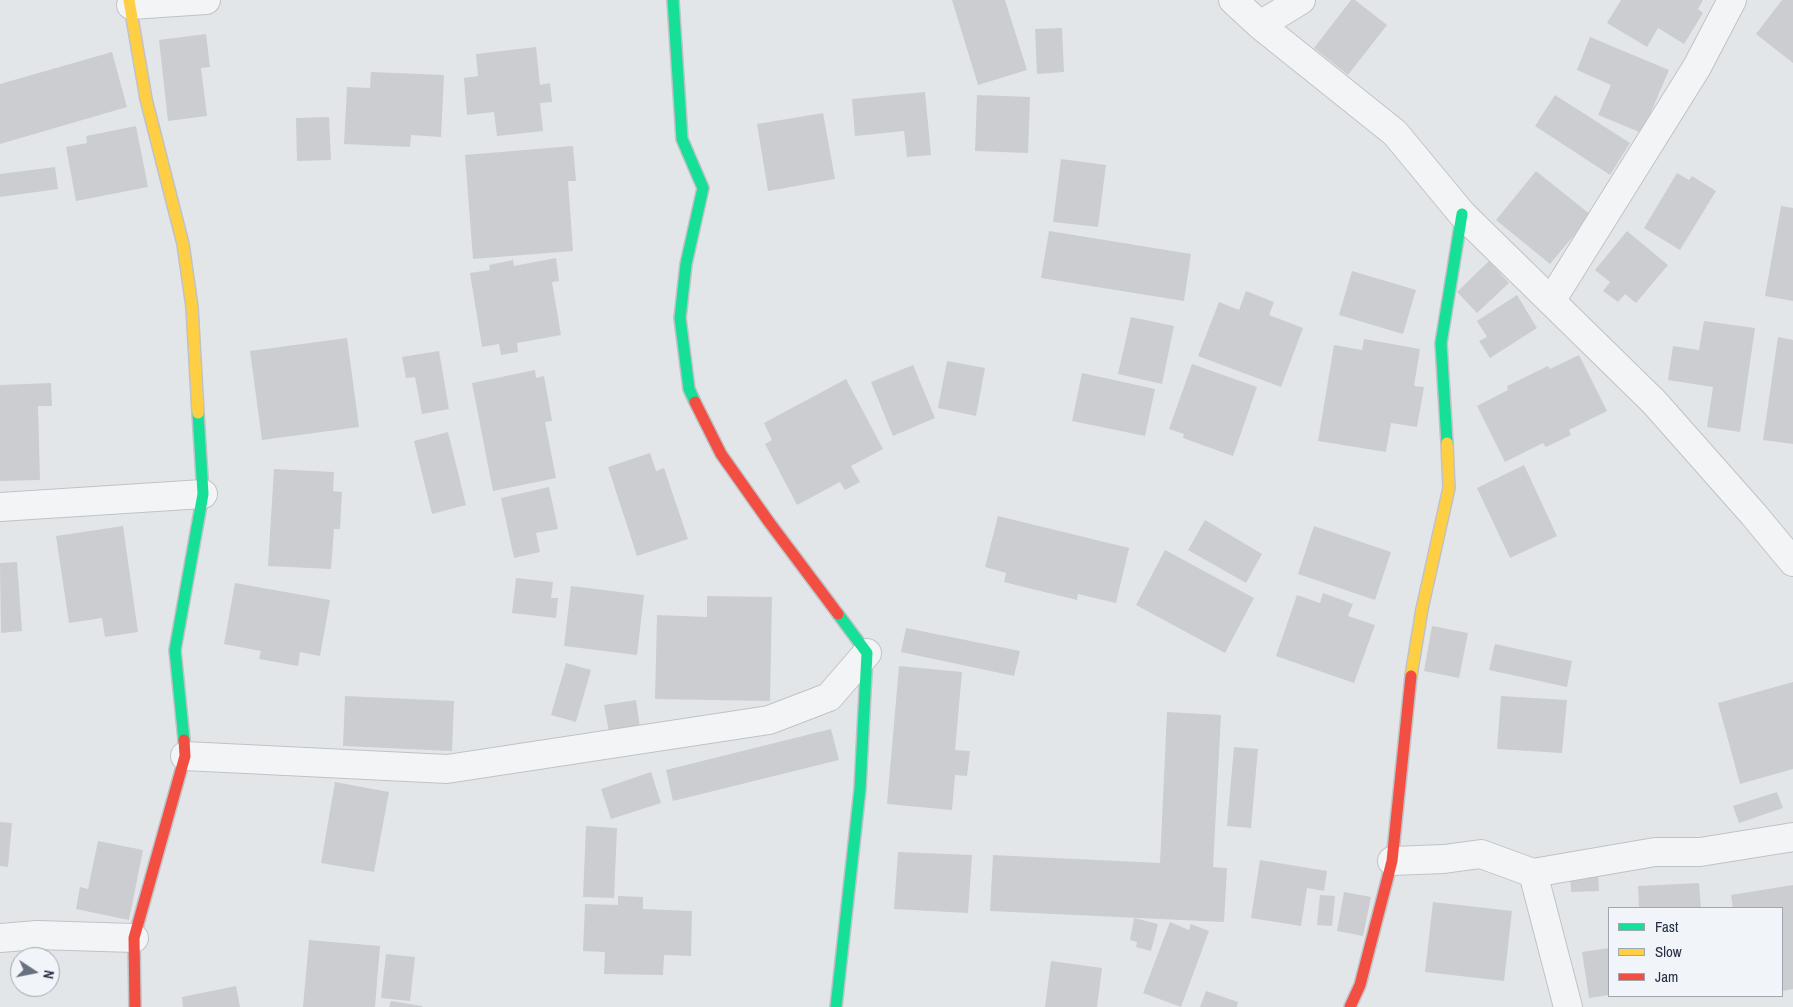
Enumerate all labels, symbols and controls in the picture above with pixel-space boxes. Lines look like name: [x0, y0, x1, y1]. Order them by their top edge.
legend: [1608, 907, 1783, 997]
text: Fast: [1655, 916, 1678, 937]
text: Slow: [1655, 941, 1682, 962]
north arrow: [10, 947, 60, 997]
text: Jam: [1655, 966, 1678, 987]
text: N: [39, 969, 58, 980]

